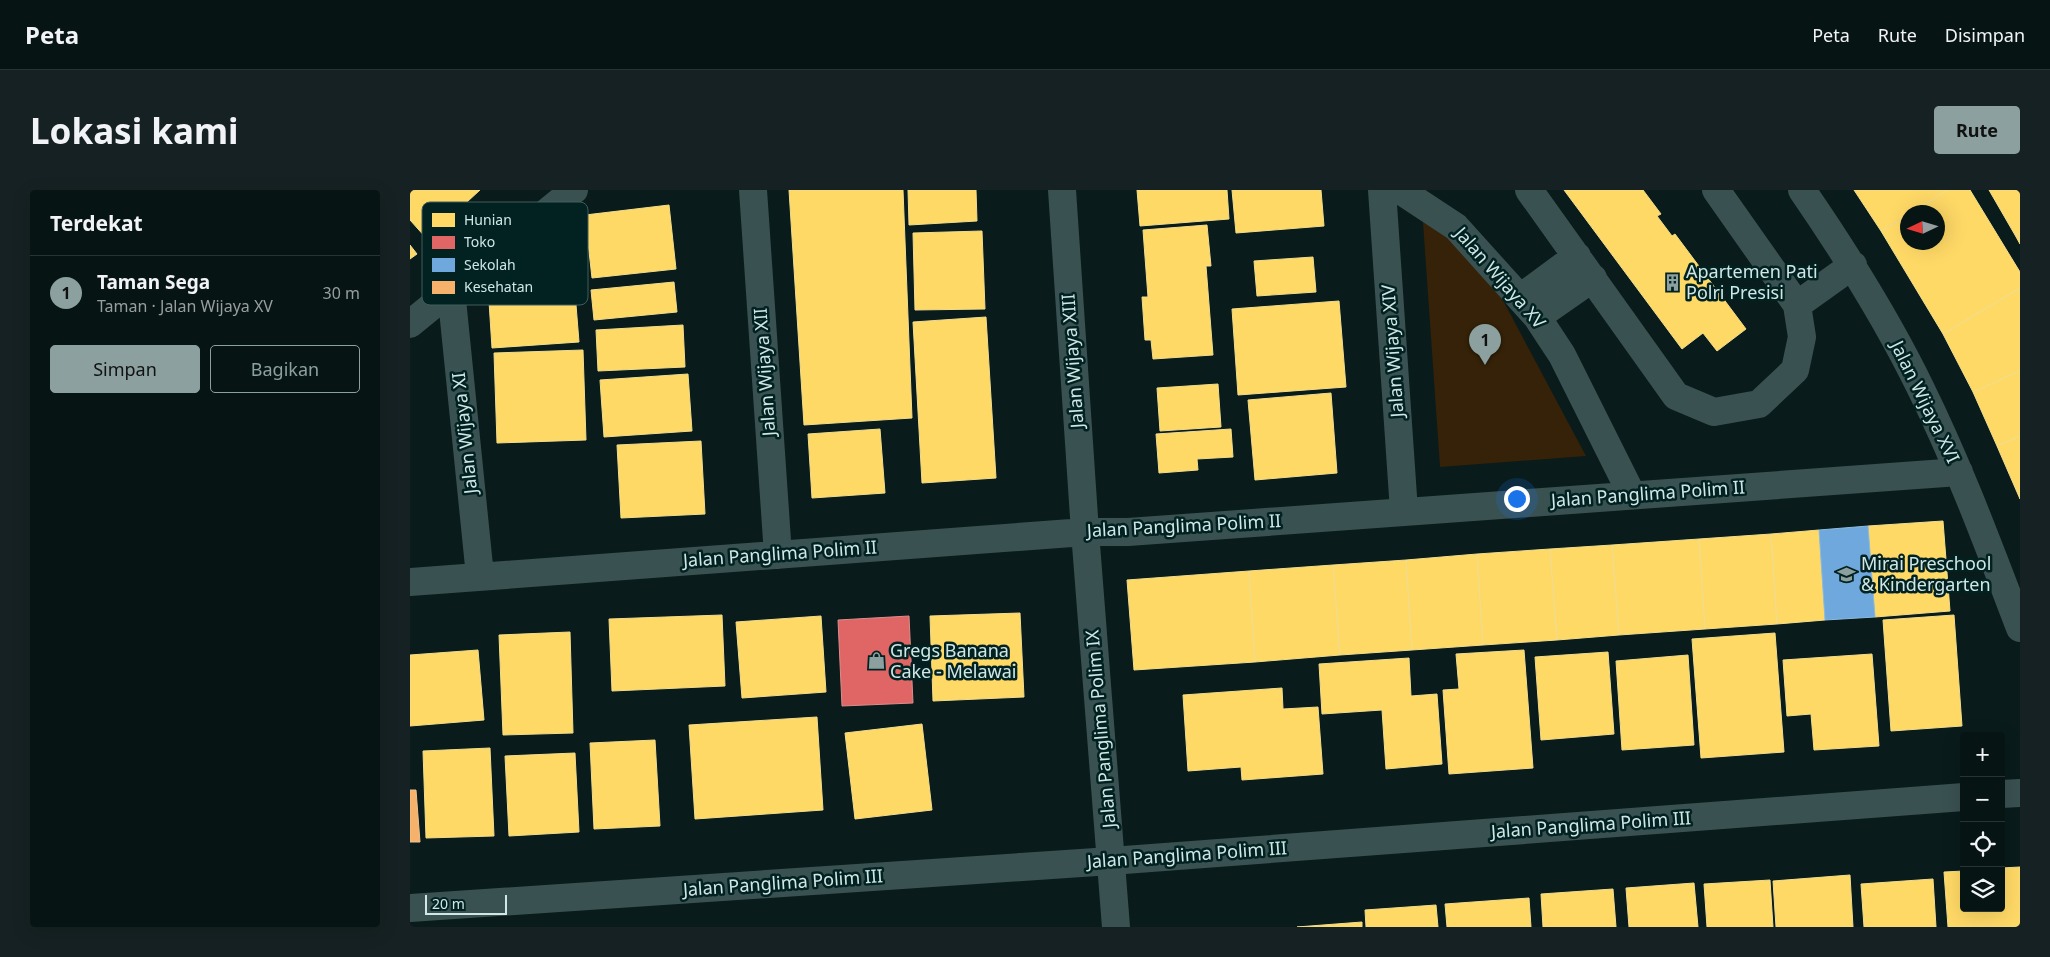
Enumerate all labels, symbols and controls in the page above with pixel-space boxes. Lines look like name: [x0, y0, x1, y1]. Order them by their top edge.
text: Peta: [25, 18, 79, 51]
text: Peta: [1812, 23, 1850, 47]
text: Rute: [1878, 23, 1917, 47]
text: Disimpan: [1945, 23, 2025, 47]
button: Rute: [1934, 106, 2020, 154]
text: Lokasi kami: [30, 107, 239, 154]
legend: [422, 202, 588, 305]
north arrow: [1900, 205, 1945, 250]
text: Terdekat: [50, 209, 143, 237]
text: Hunian: [464, 210, 512, 229]
street label: Jalan Wijaya XV: [1449, 220, 1552, 333]
text: Toko: [464, 232, 495, 251]
text: Sekolah: [464, 255, 516, 274]
place label: Apartemen Pati Polri Presisi: [1686, 259, 1818, 304]
text: Taman Sega: [97, 269, 210, 295]
building icon: Apartemen Pati Polri Presisi: [1662, 272, 1682, 292]
text: Kesehatan: [464, 277, 533, 296]
text: 1: [61, 282, 71, 304]
text: 30 m: [323, 282, 360, 304]
street label: Jalan Wijaya XIV: [1375, 284, 1409, 420]
street label: Jalan Wijaya XIII: [1055, 293, 1089, 431]
text: Taman · Jalan Wijaya XV: [97, 295, 273, 317]
street label: Jalan Wijaya XII: [748, 307, 781, 439]
pin: 1: [1469, 324, 1501, 365]
street label: Jalan Wijaya XVI: [1885, 335, 1966, 467]
button: Simpan: [50, 345, 200, 393]
button: Bagikan: [210, 345, 360, 393]
street label: Jalan Wijaya XI: [446, 371, 483, 497]
street label: Jalan Panglima Polim II: [1548, 474, 1746, 512]
your location: [1504, 486, 1530, 512]
street label: Jalan Panglima Polim II: [1084, 508, 1282, 542]
street label: Jalan Panglima Polim II: [680, 534, 878, 572]
place label: Mirai Preschool & Kindergarten: [1861, 551, 1991, 596]
school or university icon: Mirai Preschool & Kindergarten: [1837, 564, 1857, 584]
street label: Jalan Panglima Polim IX: [1079, 629, 1121, 831]
place label: Gregs Banana Cake - Melawai: [890, 638, 1017, 683]
shop icon: Gregs Banana Cake - Melawai: [866, 651, 886, 671]
map controls: [1960, 732, 2005, 912]
button: +: [1960, 732, 2005, 777]
button: −: [1960, 777, 2005, 822]
street label: Jalan Panglima Polim III: [1488, 805, 1692, 843]
button: locate: [1960, 822, 2005, 867]
street label: Jalan Panglima Polim III: [1084, 835, 1288, 873]
street label: Jalan Panglima Polim III: [680, 863, 884, 901]
button: layers: [1960, 867, 2005, 912]
scale bar: [425, 892, 508, 915]
text: 20 m: [432, 894, 465, 913]

